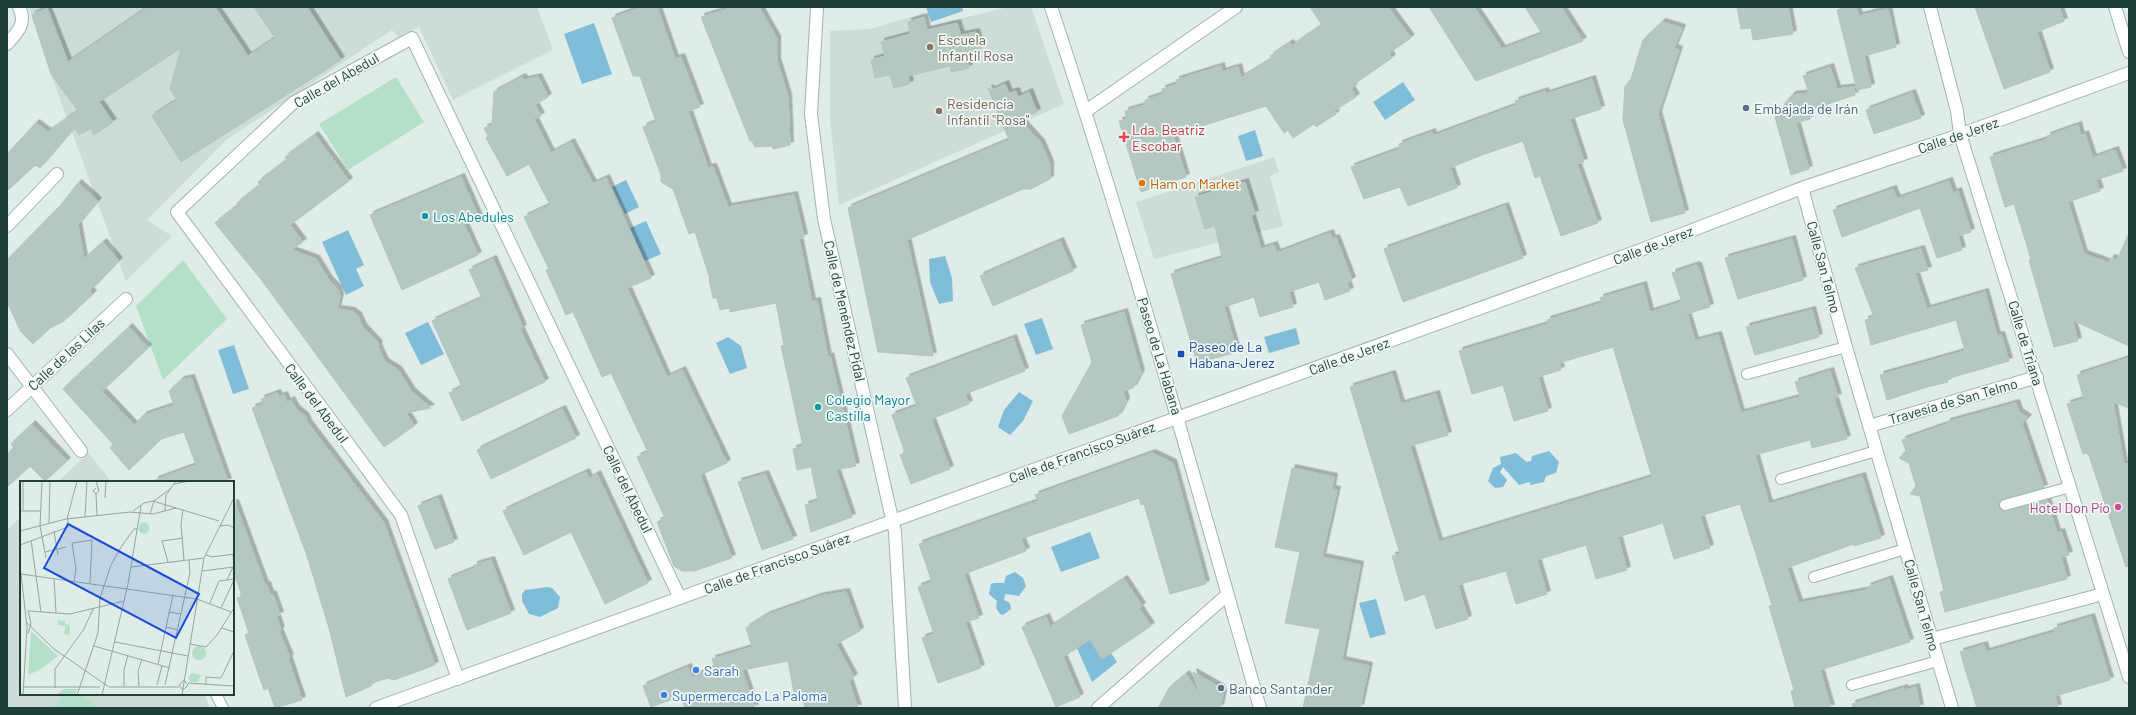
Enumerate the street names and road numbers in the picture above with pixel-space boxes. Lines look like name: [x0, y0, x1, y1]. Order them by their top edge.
street label: Calle del Abedul: [290, 49, 382, 111]
street label: Calle de Jerez: [1915, 113, 2001, 157]
street label: Calle San Telmo: [1804, 219, 1844, 315]
street label: Calle de Jerez: [1611, 222, 1695, 268]
street label: Calle de Menéndez Pidal: [821, 239, 869, 383]
street label: Paseo de La Habana: [1134, 295, 1186, 417]
street label: Calle de Triana: [2005, 298, 2047, 388]
street label: Calle de las Lilas: [24, 314, 108, 394]
street label: Calle de Jerez: [1306, 334, 1392, 378]
street label: Calle del Abedul: [282, 360, 352, 446]
street label: Travesía de San Telmo: [1887, 374, 2019, 428]
street label: Calle de Francisco Suárez: [1007, 418, 1157, 486]
street label: Calle del Abedul: [599, 442, 657, 536]
street label: Calle de Francisco Suárez: [702, 529, 852, 597]
street label: Calle San Telmo: [1901, 557, 1943, 653]

